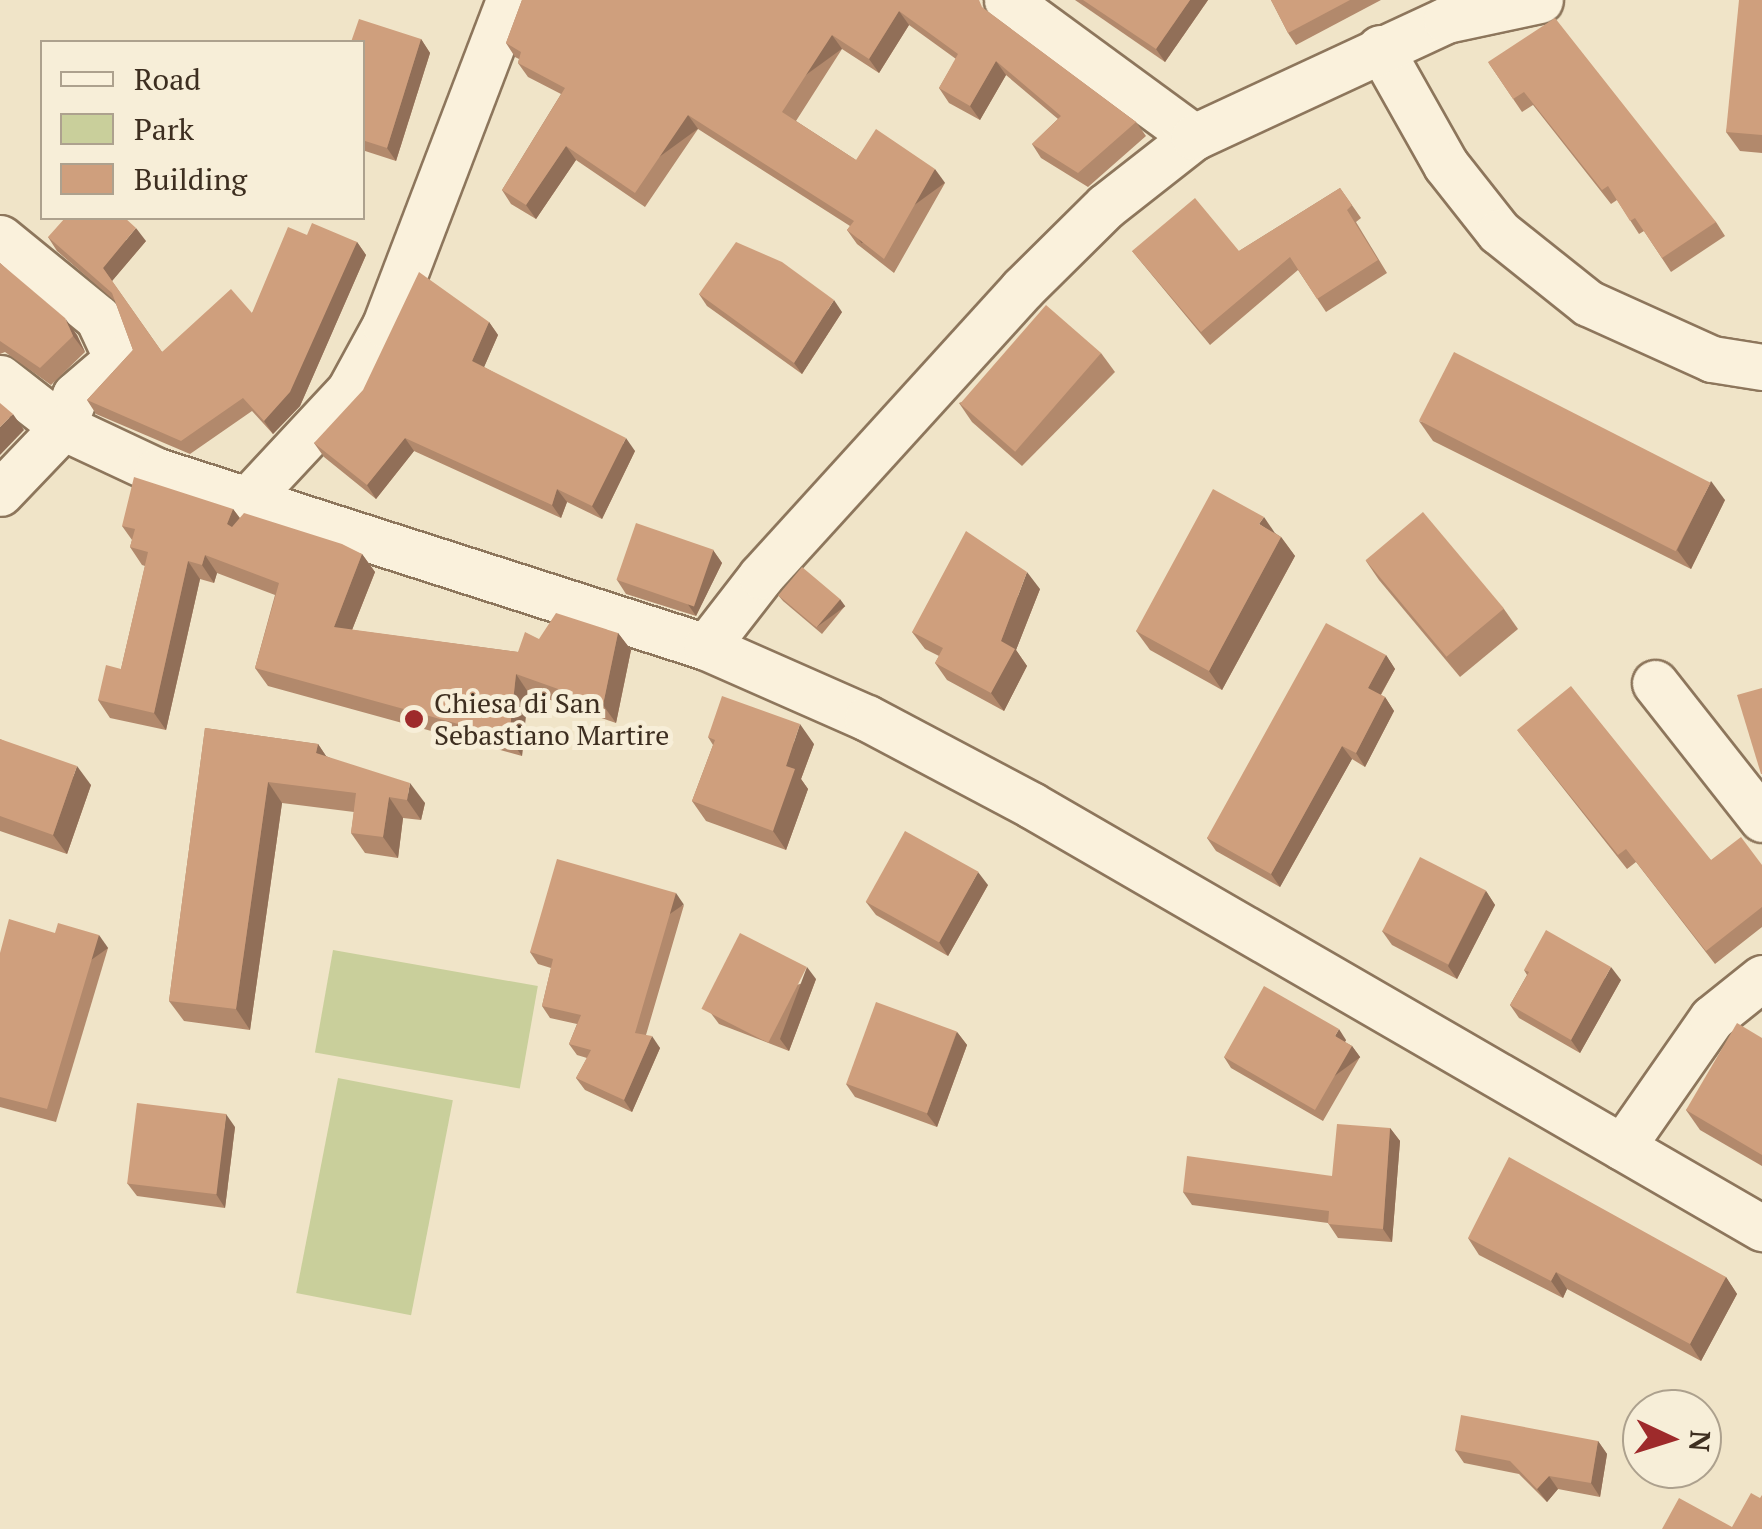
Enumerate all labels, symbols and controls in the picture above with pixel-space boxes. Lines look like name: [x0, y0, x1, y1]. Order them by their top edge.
legend: [40, 40, 365, 220]
text: Road: [134, 59, 201, 99]
text: Park: [134, 109, 194, 149]
text: Building: [134, 159, 247, 199]
place label: Chiesa di San Sebastiano Martire: [434, 686, 669, 752]
marker: Chiesa di San Sebastiano Martire: [403, 708, 425, 730]
north arrow: [1622, 1389, 1722, 1489]
text: N: [1681, 1429, 1720, 1453]

